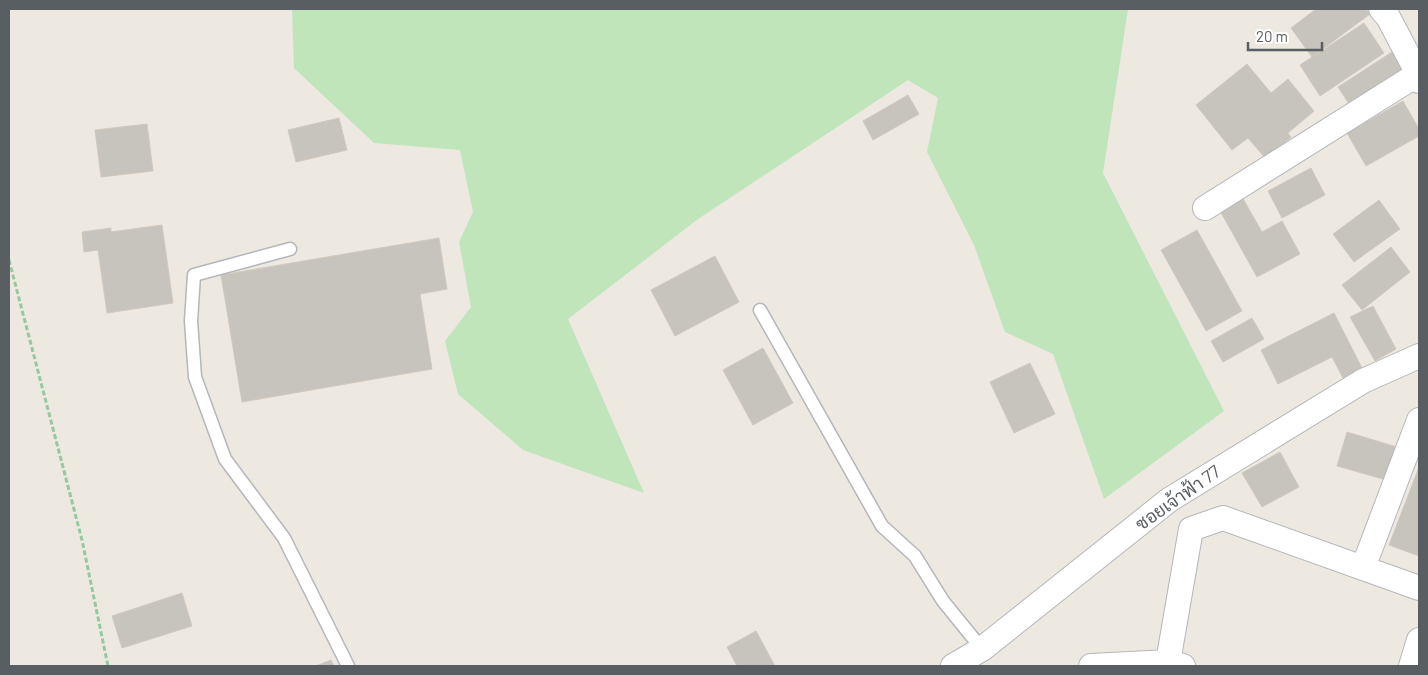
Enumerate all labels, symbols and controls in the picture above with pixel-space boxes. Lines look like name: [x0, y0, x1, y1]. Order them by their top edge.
scale bar: [1248, 20, 1322, 52]
text: 20 m: [1256, 27, 1288, 45]
street label: ซอยเจ้าฟ้า 77: [1131, 460, 1225, 534]

